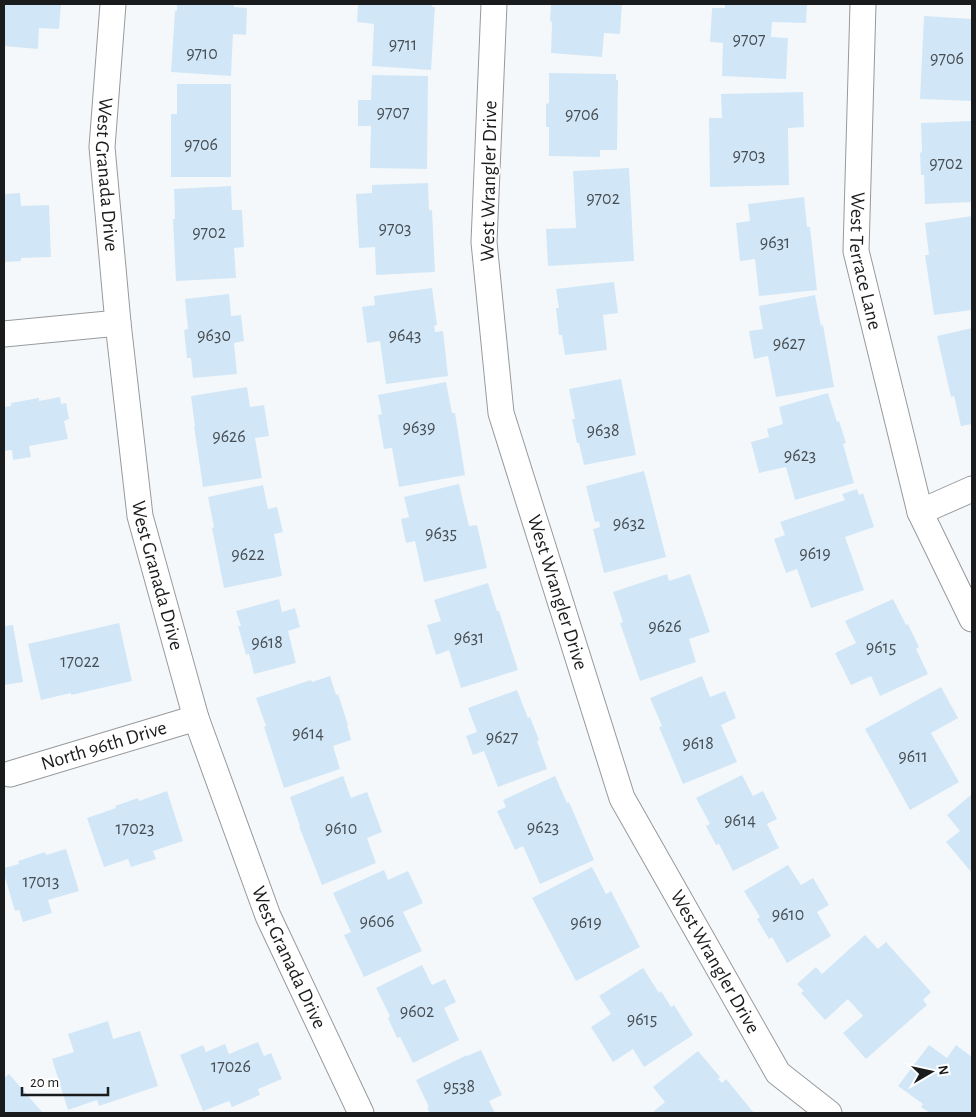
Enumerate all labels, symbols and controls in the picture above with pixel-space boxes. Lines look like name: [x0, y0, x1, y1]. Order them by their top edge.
house number: 9707: [733, 31, 765, 49]
house number: 9711: [389, 36, 417, 54]
house number: 9710: [186, 45, 218, 63]
house number: 9706: [930, 50, 964, 68]
street label: West Granada Drive: [92, 97, 121, 252]
street label: West Wrangler Drive: [478, 100, 500, 262]
house number: 9707: [377, 104, 409, 122]
house number: 9706: [565, 106, 599, 124]
house number: 9706: [184, 136, 218, 154]
house number: 9703: [733, 147, 765, 165]
house number: 9702: [929, 155, 963, 173]
house number: 9702: [586, 190, 620, 208]
street label: West Terrace Lane: [846, 192, 885, 332]
house number: 9703: [379, 220, 411, 238]
house number: 9702: [192, 224, 226, 242]
house number: 9631: [760, 234, 790, 252]
house number: 9630: [197, 327, 231, 345]
house number: 9643: [389, 327, 422, 345]
house number: 9627: [773, 335, 805, 353]
house number: 9639: [403, 419, 435, 437]
house number: 9638: [587, 422, 619, 440]
house number: 9626: [212, 428, 246, 446]
house number: 9623: [784, 447, 816, 465]
street label: West Granada Drive: [128, 499, 187, 652]
street label: West Wrangler Drive: [524, 512, 591, 672]
house number: 9632: [613, 515, 645, 533]
house number: 9635: [425, 525, 457, 543]
house number: 9619: [799, 545, 831, 563]
house number: 9622: [231, 546, 265, 564]
house number: 9626: [648, 618, 682, 636]
house number: 9631: [454, 629, 484, 647]
house number: 9618: [251, 634, 283, 652]
house number: 9615: [866, 639, 896, 657]
house number: 17022: [60, 653, 100, 671]
street label: North 96th Drive: [39, 717, 169, 774]
house number: 9614: [292, 725, 324, 743]
house number: 9627: [486, 729, 518, 747]
house number: 9618: [682, 735, 714, 753]
house number: 9611: [898, 748, 928, 766]
house number: 9614: [724, 812, 756, 830]
house number: 9623: [527, 819, 559, 837]
house number: 17023: [116, 820, 154, 838]
house number: 9610: [325, 820, 357, 838]
house number: 17013: [23, 873, 59, 891]
street label: West Granada Drive: [248, 884, 330, 1032]
street label: West Wrangler Drive: [666, 887, 763, 1037]
house number: 9610: [772, 906, 804, 924]
house number: 9606: [360, 913, 394, 931]
house number: 9619: [570, 914, 602, 932]
house number: 9602: [400, 1003, 434, 1021]
house number: 9615: [627, 1011, 657, 1029]
north arrow: [906, 1047, 956, 1097]
house number: 17026: [211, 1058, 251, 1076]
scale bar: [22, 1064, 109, 1096]
text: N: [935, 1064, 951, 1076]
text: 20 m: [30, 1075, 59, 1090]
house number: 9538: [443, 1078, 475, 1096]

